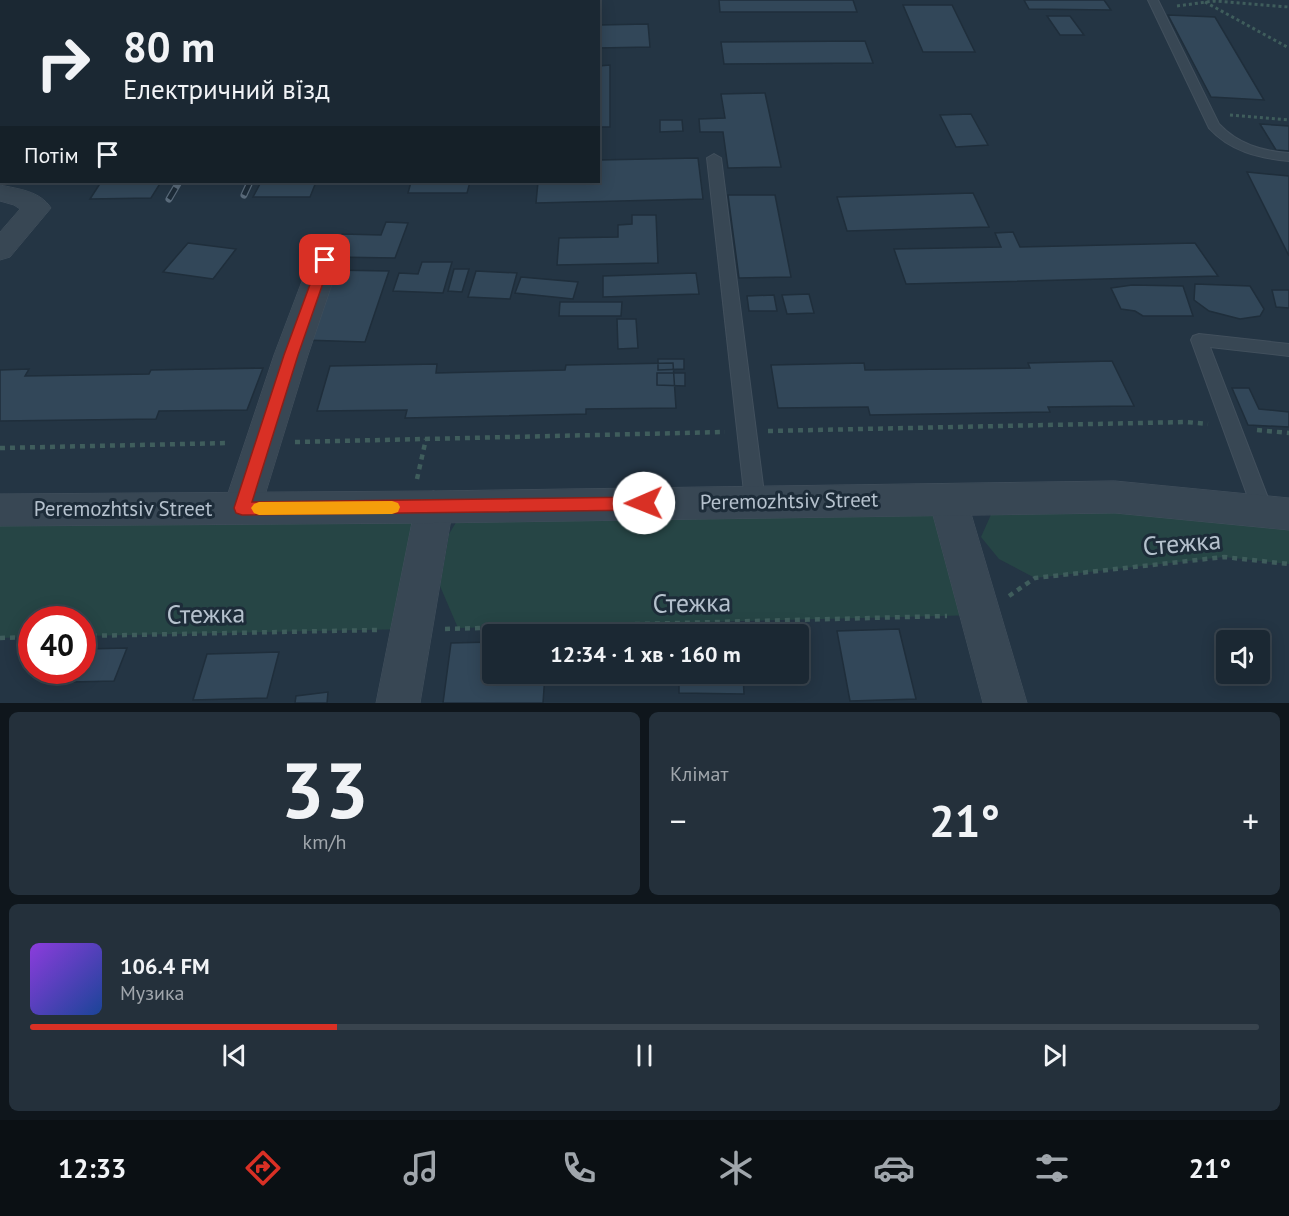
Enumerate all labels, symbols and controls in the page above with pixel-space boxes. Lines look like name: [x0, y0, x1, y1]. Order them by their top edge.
text: 80 m: [123, 19, 215, 74]
icon: right: [24, 24, 102, 102]
text: Електричний вїзд: [123, 72, 330, 106]
icon: arrive: [91, 138, 124, 171]
text: Потім: [24, 141, 79, 169]
pin: [299, 234, 350, 285]
icon: arrive: [308, 243, 341, 276]
position arrow: [612, 471, 676, 535]
street label: Peremozhtsiv Street: [700, 485, 878, 516]
street label: Peremozhtsiv Street: [34, 495, 212, 522]
street label: Стежка: [1141, 523, 1223, 562]
street label: Стежка: [652, 585, 732, 620]
street label: Стежка: [166, 596, 246, 631]
speed limit sign: 40: [18, 606, 96, 684]
map controls: [1216, 630, 1270, 684]
button: sound: [1216, 630, 1270, 684]
text: 12:34 · 1 хв · 160 m: [550, 640, 741, 668]
text: 33: [280, 739, 369, 840]
text: Клімат: [670, 761, 728, 787]
text: 21°: [929, 791, 1000, 849]
text: −: [670, 799, 687, 842]
text: +: [1242, 799, 1259, 842]
text: km/h: [303, 829, 346, 855]
text: 106.4 FM: [120, 952, 210, 980]
text: Музика: [120, 980, 184, 1006]
icon: previous: [218, 1039, 251, 1072]
icon: pause: [628, 1039, 661, 1072]
icon: next: [1038, 1039, 1071, 1072]
icon: directions: [242, 1147, 284, 1189]
icon: music: [400, 1147, 442, 1189]
icon: phone: [558, 1147, 600, 1189]
icon: climate: [715, 1147, 757, 1189]
icon: car: [873, 1147, 915, 1189]
icon: filters: [1031, 1147, 1073, 1189]
text: 12:33: [58, 1151, 126, 1185]
text: 21°: [1189, 1151, 1231, 1185]

